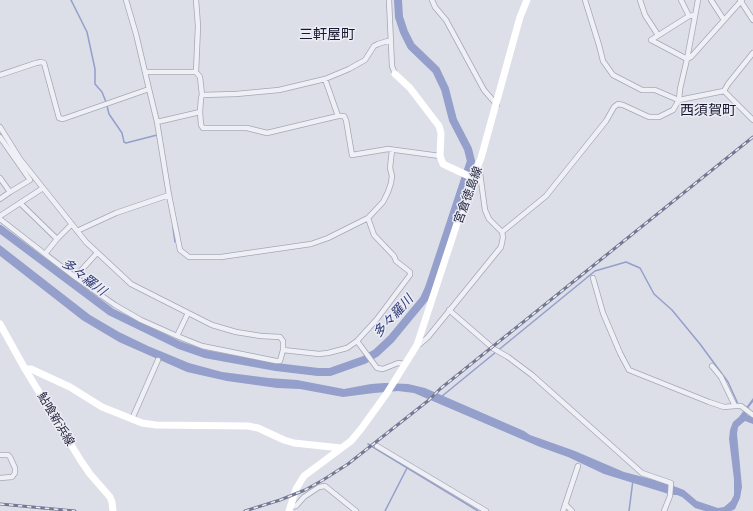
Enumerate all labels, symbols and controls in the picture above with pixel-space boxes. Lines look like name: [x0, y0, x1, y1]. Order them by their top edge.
district label: 三軒屋町: [299, 26, 355, 42]
district label: 西須賀町: [680, 102, 736, 118]
street label: 宮倉徳島線: [451, 164, 485, 226]
water label: 多々羅川: [59, 255, 109, 299]
water label: 多々羅川: [370, 291, 416, 341]
street label: 鮎喰新浜線: [34, 390, 78, 448]

